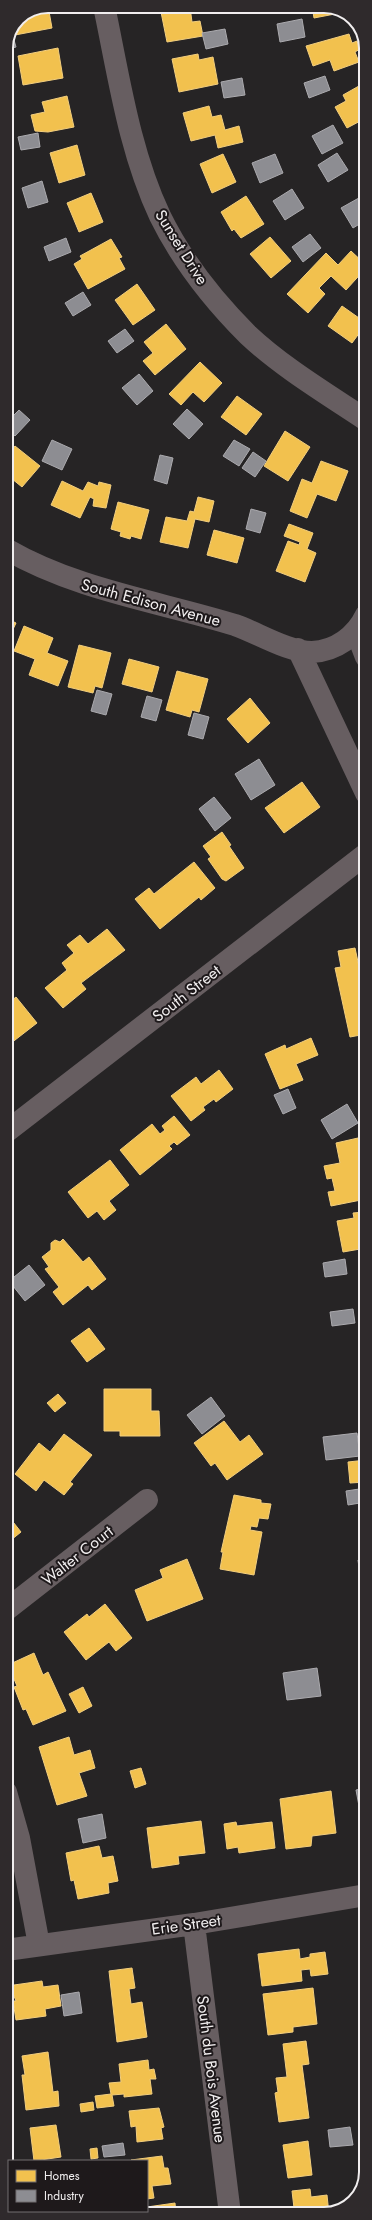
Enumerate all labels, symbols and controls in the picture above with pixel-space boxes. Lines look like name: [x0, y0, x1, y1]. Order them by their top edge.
street label: Sunset Drive: [149, 205, 214, 289]
street label: South Edison Avenue: [79, 573, 223, 632]
street label: South Street: [147, 959, 225, 1027]
street label: Walter Court: [37, 1520, 118, 1591]
street label: Erie Street: [150, 1908, 222, 1941]
street label: South du Bois Avenue: [191, 1994, 232, 2144]
legend: [8, 2160, 148, 2212]
text: Homes: [44, 2167, 80, 2185]
text: Industry: [44, 2187, 85, 2205]

